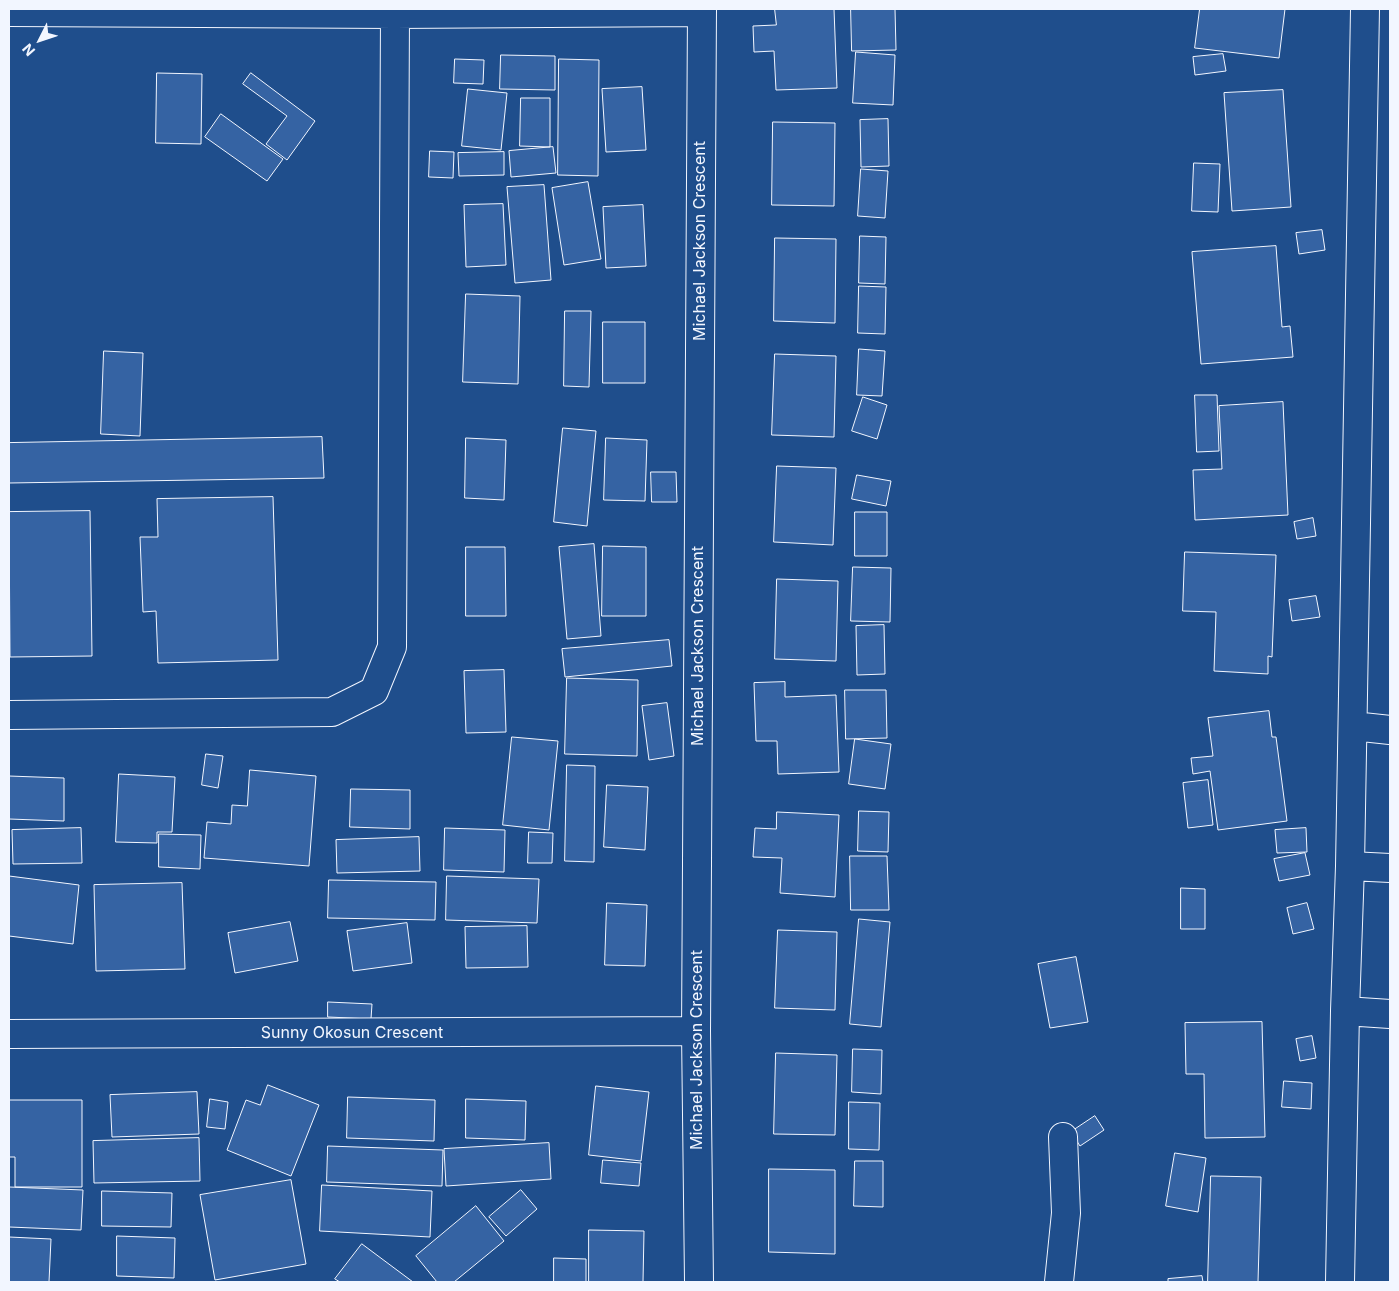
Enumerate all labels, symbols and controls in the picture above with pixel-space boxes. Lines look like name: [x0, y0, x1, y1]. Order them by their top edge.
north arrow: [15, 15, 65, 65]
text: N: [18, 41, 38, 60]
street label: Michael Jackson Crescent: [690, 141, 710, 341]
street label: Michael Jackson Crescent: [688, 546, 708, 746]
street label: Michael Jackson Crescent: [687, 950, 707, 1150]
street label: Sunny Okosun Crescent: [261, 1023, 443, 1043]

